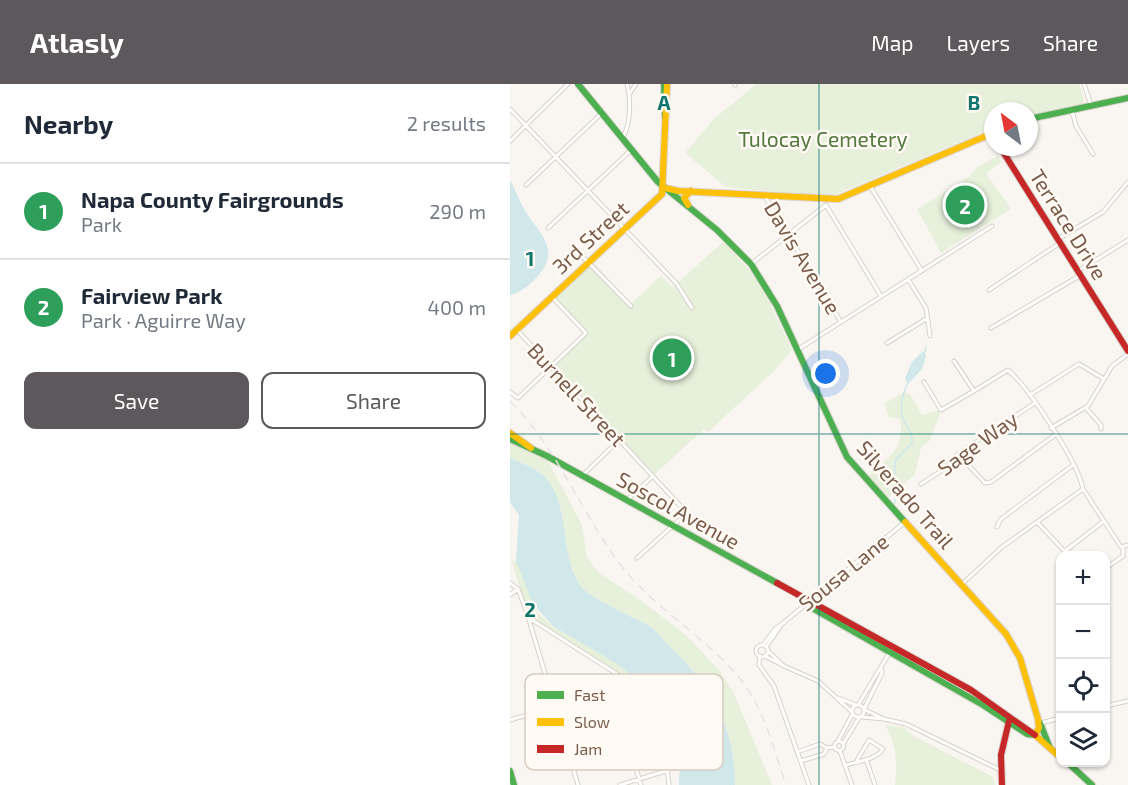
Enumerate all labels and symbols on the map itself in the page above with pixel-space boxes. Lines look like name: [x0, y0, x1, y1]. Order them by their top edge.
text: A: [657, 90, 671, 114]
text: B: [968, 90, 980, 114]
north arrow: [984, 102, 1038, 156]
park label: Tulocay Cemetery: [738, 126, 908, 151]
street label: Terrace Drive: [1025, 164, 1113, 284]
pin: 2: [946, 182, 984, 228]
street label: 3rd Street: [547, 195, 633, 278]
street label: Davis Avenue: [760, 196, 847, 318]
text: 1: [526, 246, 534, 270]
pin: 1: [652, 336, 692, 380]
street label: Burnell Street: [523, 337, 631, 451]
your location: [811, 359, 840, 388]
street label: Sage Way: [932, 405, 1022, 480]
street label: Silverado Trail: [852, 435, 960, 554]
street label: Soscol Avenue: [613, 466, 745, 554]
street label: Sousa Lane: [793, 528, 893, 616]
text: 2: [524, 597, 536, 621]
legend: [525, 674, 723, 770]
text: Fast: [574, 685, 605, 704]
text: Slow: [574, 712, 610, 731]
text: Jam: [574, 739, 602, 758]

